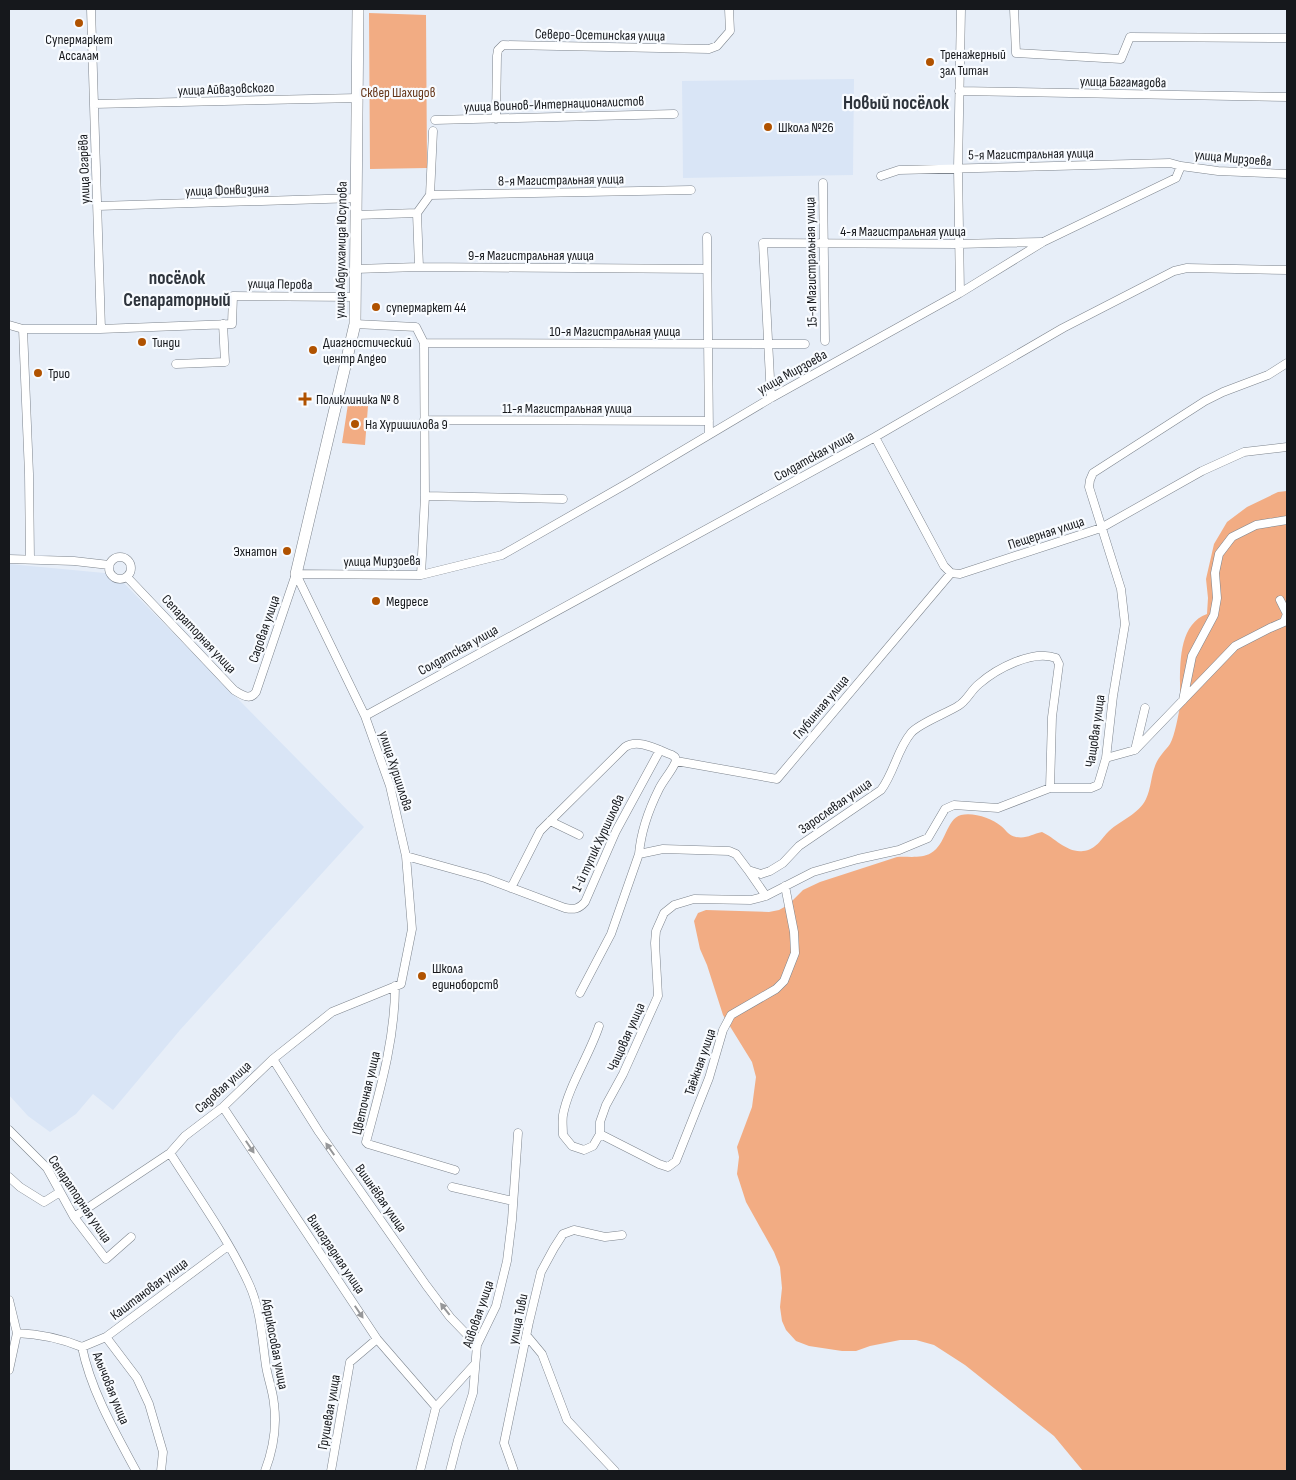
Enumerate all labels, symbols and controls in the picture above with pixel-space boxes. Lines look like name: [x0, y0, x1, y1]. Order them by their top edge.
marker: Супермаркет Ассалам: [73, 17, 85, 29]
street label: Северо-Осетинская улица: [535, 25, 665, 45]
place label: Супермаркет Ассалам: [45, 31, 113, 64]
place label: Тренажерный зал Титан: [940, 46, 1006, 79]
marker: Тренажерный зал Титан: [924, 56, 936, 68]
street label: улица Багамадова: [1080, 73, 1166, 91]
street label: улица Айвазовского: [177, 79, 275, 99]
park label: Сквер Шахидов: [360, 84, 436, 101]
street label: улица Воинов-Интернационалистов: [464, 92, 645, 116]
district label: Новый посёлок: [843, 92, 949, 115]
place label: Школа №26: [778, 119, 834, 136]
marker: Школа №26: [762, 121, 774, 133]
street label: улица Огарёва: [74, 134, 94, 204]
street label: 5-я Магистральная улица: [968, 144, 1094, 164]
street label: улица Мирзоева: [1194, 146, 1272, 170]
street label: 8-я Магистральная улица: [498, 170, 624, 190]
street label: улица Фонвизина: [185, 180, 269, 200]
street label: улица Абдулхамида Юсупова: [331, 181, 351, 319]
street label: 15-я Магистральная улица: [801, 197, 821, 327]
street label: 4-я Магистральная улица: [840, 223, 966, 240]
street label: 9-я Магистральная улица: [468, 247, 594, 264]
district label: посёлок Сепараторный: [123, 267, 231, 312]
street label: улица Перова: [247, 275, 313, 293]
place label: супермаркет 44: [386, 299, 466, 316]
marker: супермаркет 44: [370, 301, 382, 313]
street label: 10-я Магистральная улица: [550, 323, 680, 340]
place label: Тинди: [152, 334, 180, 351]
place label: Диагностический центр Angeo: [323, 334, 412, 367]
marker: Тинди: [136, 336, 148, 348]
marker: Диагностический центр Angeo: [307, 344, 319, 356]
street label: улица Мирзоева: [754, 346, 830, 398]
place label: Трио: [48, 365, 70, 382]
marker: Трио: [32, 367, 44, 379]
place label: Поликлиника № 8: [316, 391, 399, 408]
marker: Поликлиника № 8: [298, 392, 312, 406]
street label: 11-я Магистральная улица: [502, 400, 632, 417]
place label: На Хуришилова 9: [365, 416, 448, 433]
marker: На Хуришилова 9: [349, 418, 361, 430]
street label: Солдатская улица: [771, 427, 857, 485]
street label: Пещерная улица: [1006, 513, 1086, 553]
place label: Эхнатон: [233, 543, 277, 560]
marker: Эхнатон: [281, 545, 293, 557]
street label: улица Мирзоева: [343, 552, 421, 570]
street label: Сепараторная улица: [158, 591, 240, 677]
street label: Садовая улица: [245, 593, 283, 665]
place label: Медресе: [386, 593, 428, 610]
marker: Медресе: [370, 595, 382, 607]
street label: Солдатская улица: [415, 621, 501, 679]
street label: Глубинная улица: [789, 672, 853, 742]
street label: Чащовая улица: [1081, 694, 1109, 768]
street label: улица Хуршилова: [375, 729, 417, 813]
street label: Зарослевая улица: [795, 774, 875, 838]
street label: 1-й тупик Хуршилова: [568, 792, 628, 894]
place label: Школа единоборств: [432, 960, 499, 993]
marker: Школа единоборств: [416, 970, 428, 982]
street label: Чащовая улица: [603, 1000, 649, 1074]
street label: Таёжная улица: [681, 1026, 719, 1098]
street label: Цветочная улица: [348, 1050, 384, 1136]
street label: Садовая улица: [191, 1057, 255, 1117]
one-way arrow: [245, 1141, 255, 1154]
one-way arrow: [325, 1142, 335, 1155]
street label: Сепараторная улица: [45, 1152, 115, 1246]
street label: Вишнёвая улица: [351, 1161, 411, 1235]
street label: Виноградная улица: [303, 1211, 369, 1297]
street label: Каштановая улица: [107, 1254, 191, 1324]
street label: Айвовая улица: [458, 1278, 497, 1351]
street label: улица Тиви: [504, 1292, 532, 1346]
street label: Абрикосовая улица: [258, 1296, 292, 1391]
one-way arrow: [439, 1303, 450, 1316]
one-way arrow: [355, 1305, 364, 1319]
street label: Алычовая улица: [88, 1348, 133, 1427]
street label: Грушевая улица: [314, 1373, 344, 1451]

